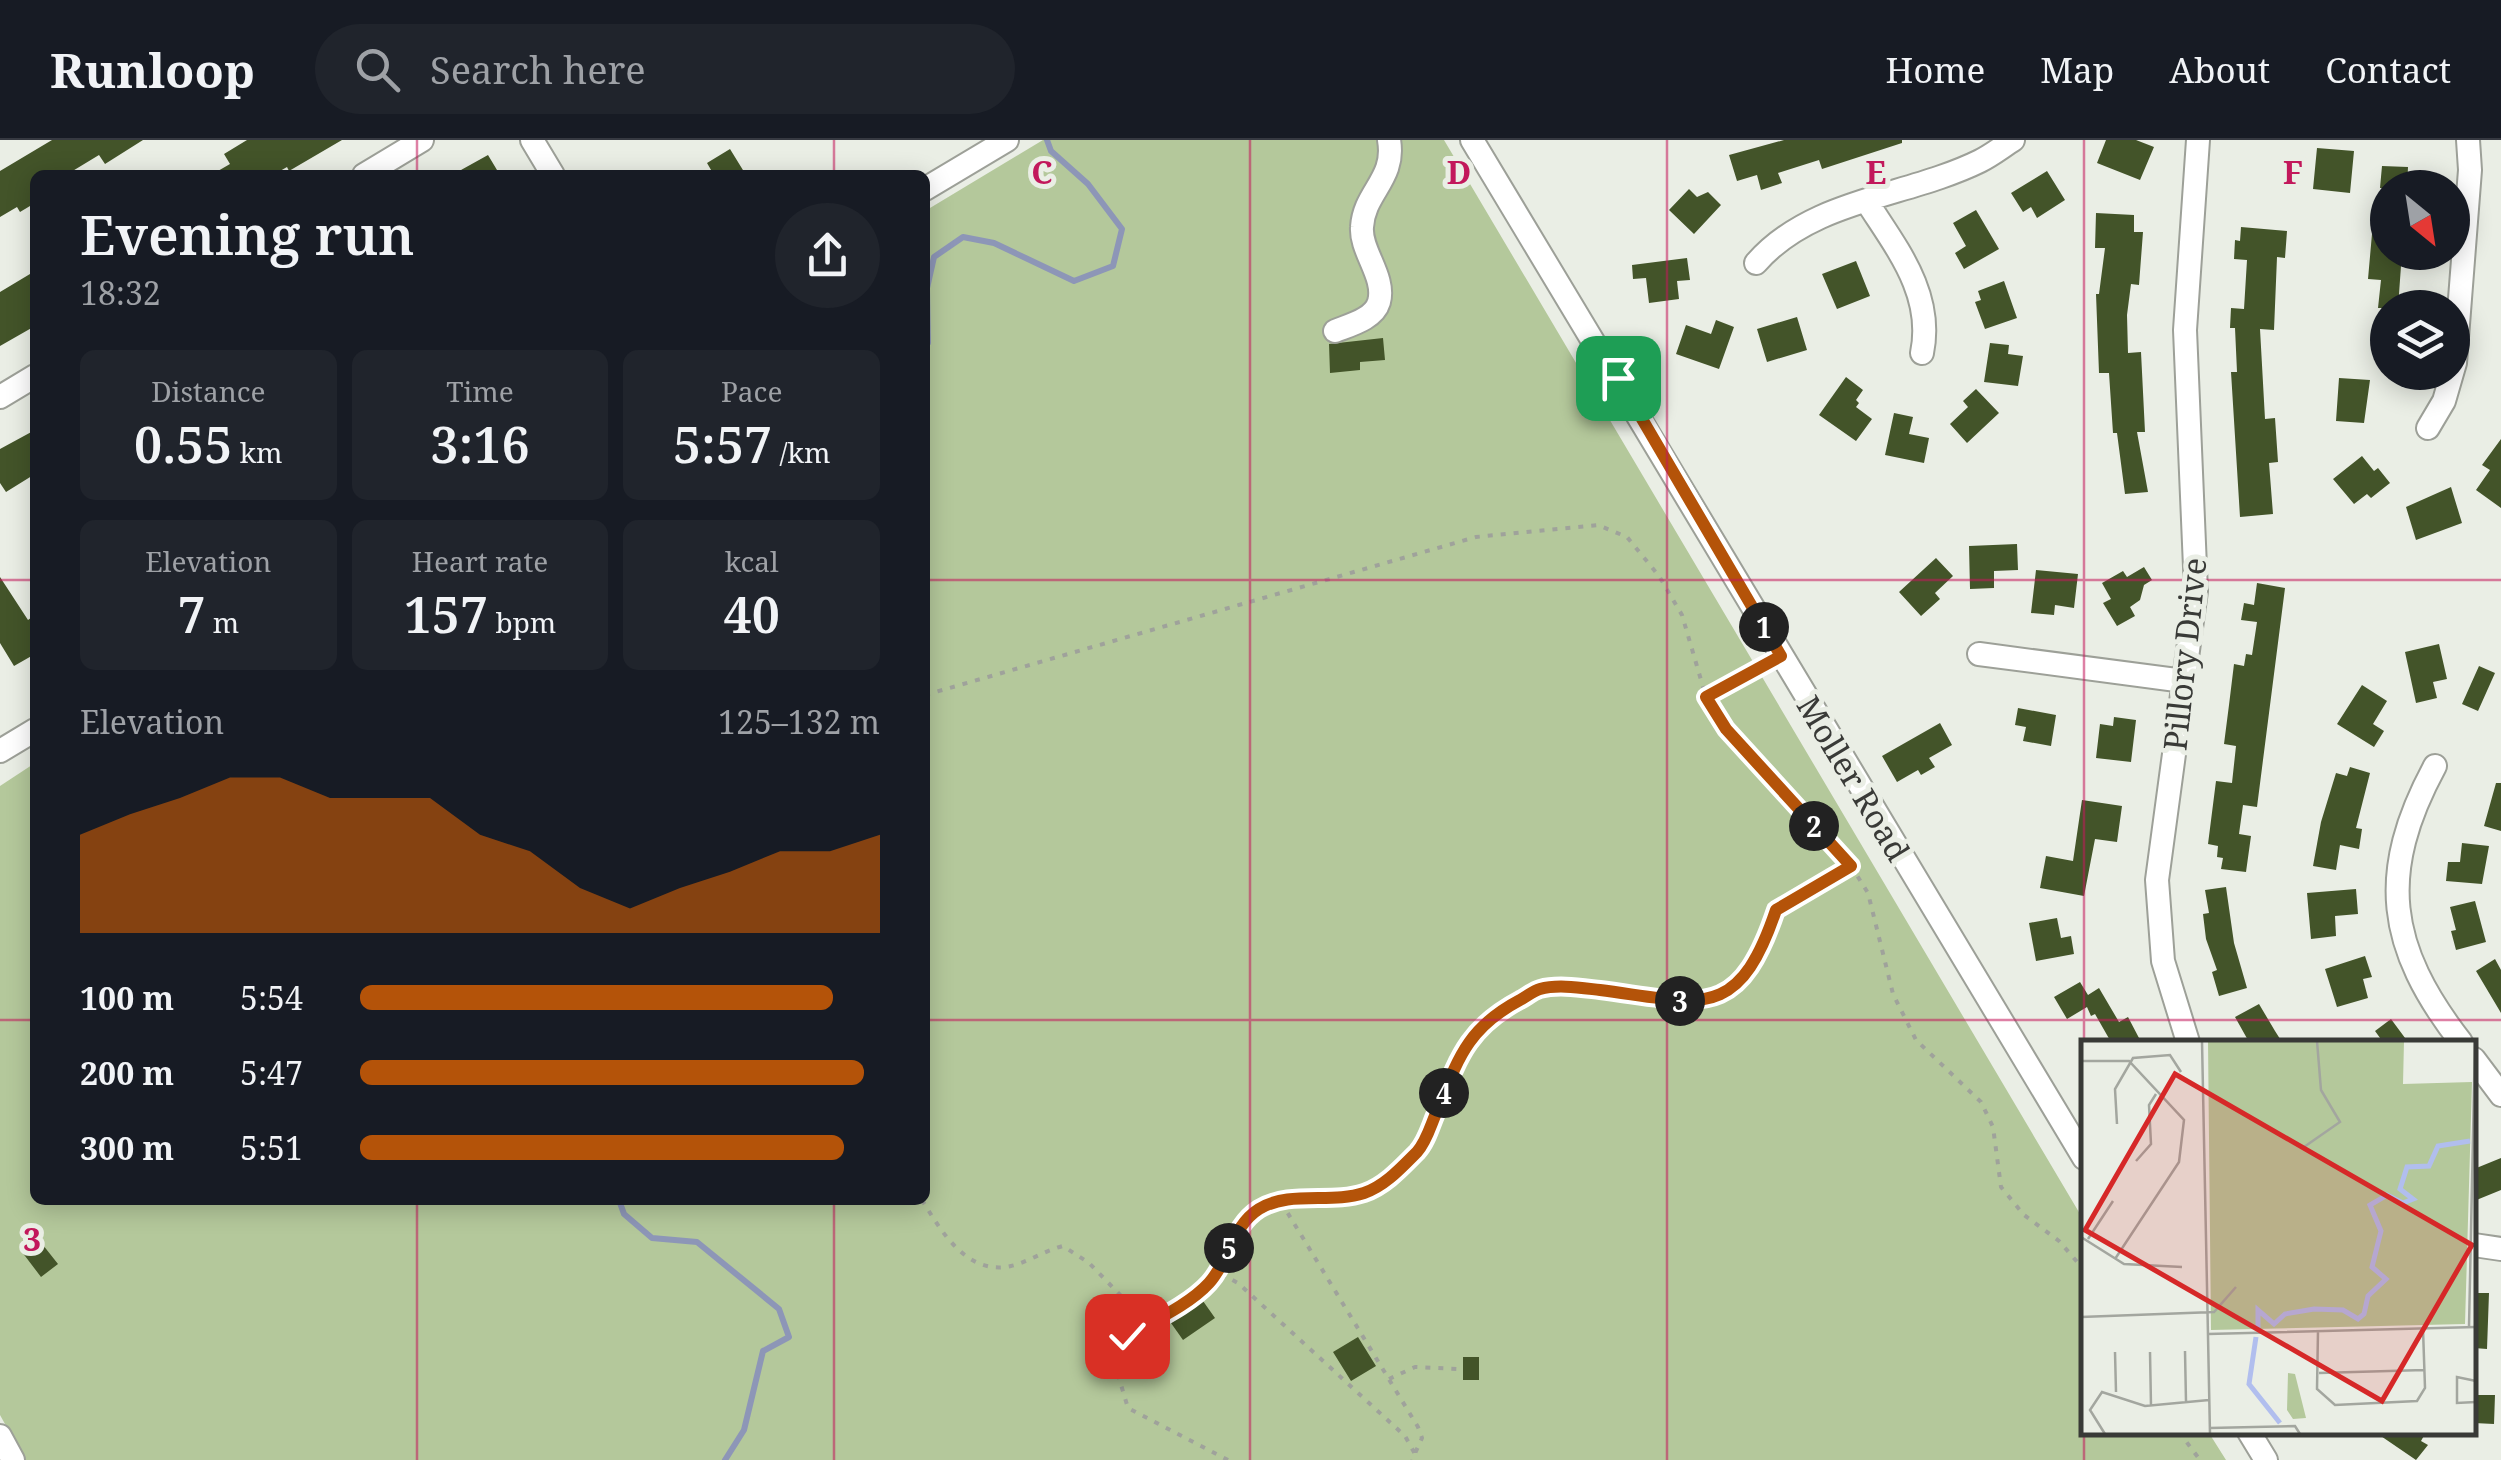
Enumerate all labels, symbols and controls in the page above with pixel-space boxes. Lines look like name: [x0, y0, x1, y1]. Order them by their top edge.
search box: [315, 24, 1015, 114]
text: Runloop: [50, 37, 255, 102]
icon: search: [350, 42, 405, 97]
text: Search here: [430, 43, 646, 95]
text: Home: [1885, 46, 1985, 93]
text: Map: [2040, 46, 2114, 93]
text: About: [2169, 46, 2270, 93]
text: Contact: [2325, 46, 2451, 93]
text: C: [1031, 150, 1053, 193]
text: D: [1447, 150, 1471, 193]
text: E: [1866, 150, 1886, 193]
text: F: [2283, 150, 2303, 193]
north arrow: [2370, 170, 2470, 270]
map controls: [2370, 170, 2470, 390]
text: Evening run: [80, 196, 415, 271]
button: share: [775, 203, 880, 308]
text: 18:32: [80, 271, 161, 314]
button: layers: [2370, 290, 2470, 390]
pin: [1576, 336, 1661, 421]
icon: arrive: [1591, 351, 1646, 406]
text: Distance: [151, 372, 266, 410]
text: Time: [446, 372, 514, 410]
text: Pace: [721, 372, 782, 410]
text: 0.55: [134, 410, 232, 478]
text: 3:16: [430, 410, 530, 478]
text: 5:57: [673, 410, 772, 478]
text: km: [232, 433, 283, 471]
text: /km: [772, 433, 830, 471]
text: Elevation: [145, 542, 271, 580]
text: Heart rate: [412, 542, 548, 580]
text: kcal: [725, 542, 779, 580]
street label: Pillory Drive: [2153, 555, 2215, 753]
text: 7: [177, 580, 206, 648]
text: 157: [404, 580, 488, 648]
text: 40: [724, 580, 780, 648]
pin: 1: [1739, 602, 1789, 652]
text: m: [206, 603, 239, 641]
text: bpm: [488, 603, 556, 641]
text: 1: [1756, 608, 1772, 646]
street label: Moller Road: [1788, 687, 1920, 869]
text: Elevation: [80, 700, 224, 743]
text: 125–132 m: [718, 700, 880, 743]
pin: 2: [1789, 801, 1839, 851]
text: 2: [1806, 807, 1822, 845]
text: 100 m: [80, 976, 174, 1019]
text: 5:54: [240, 976, 303, 1019]
pin: 3: [1655, 976, 1705, 1026]
text: 3: [1672, 982, 1688, 1020]
inset map: [2081, 1040, 2476, 1435]
text: 200 m: [80, 1051, 174, 1094]
text: 5:47: [240, 1051, 303, 1094]
pin: 4: [1419, 1068, 1469, 1118]
text: 4: [1436, 1074, 1452, 1112]
text: 300 m: [80, 1126, 174, 1169]
text: 5:51: [240, 1126, 303, 1169]
text: 3: [23, 1217, 41, 1260]
pin: 5: [1204, 1223, 1254, 1273]
text: 5: [1221, 1229, 1237, 1267]
pin: [1085, 1294, 1170, 1379]
icon: check: [1100, 1309, 1155, 1364]

